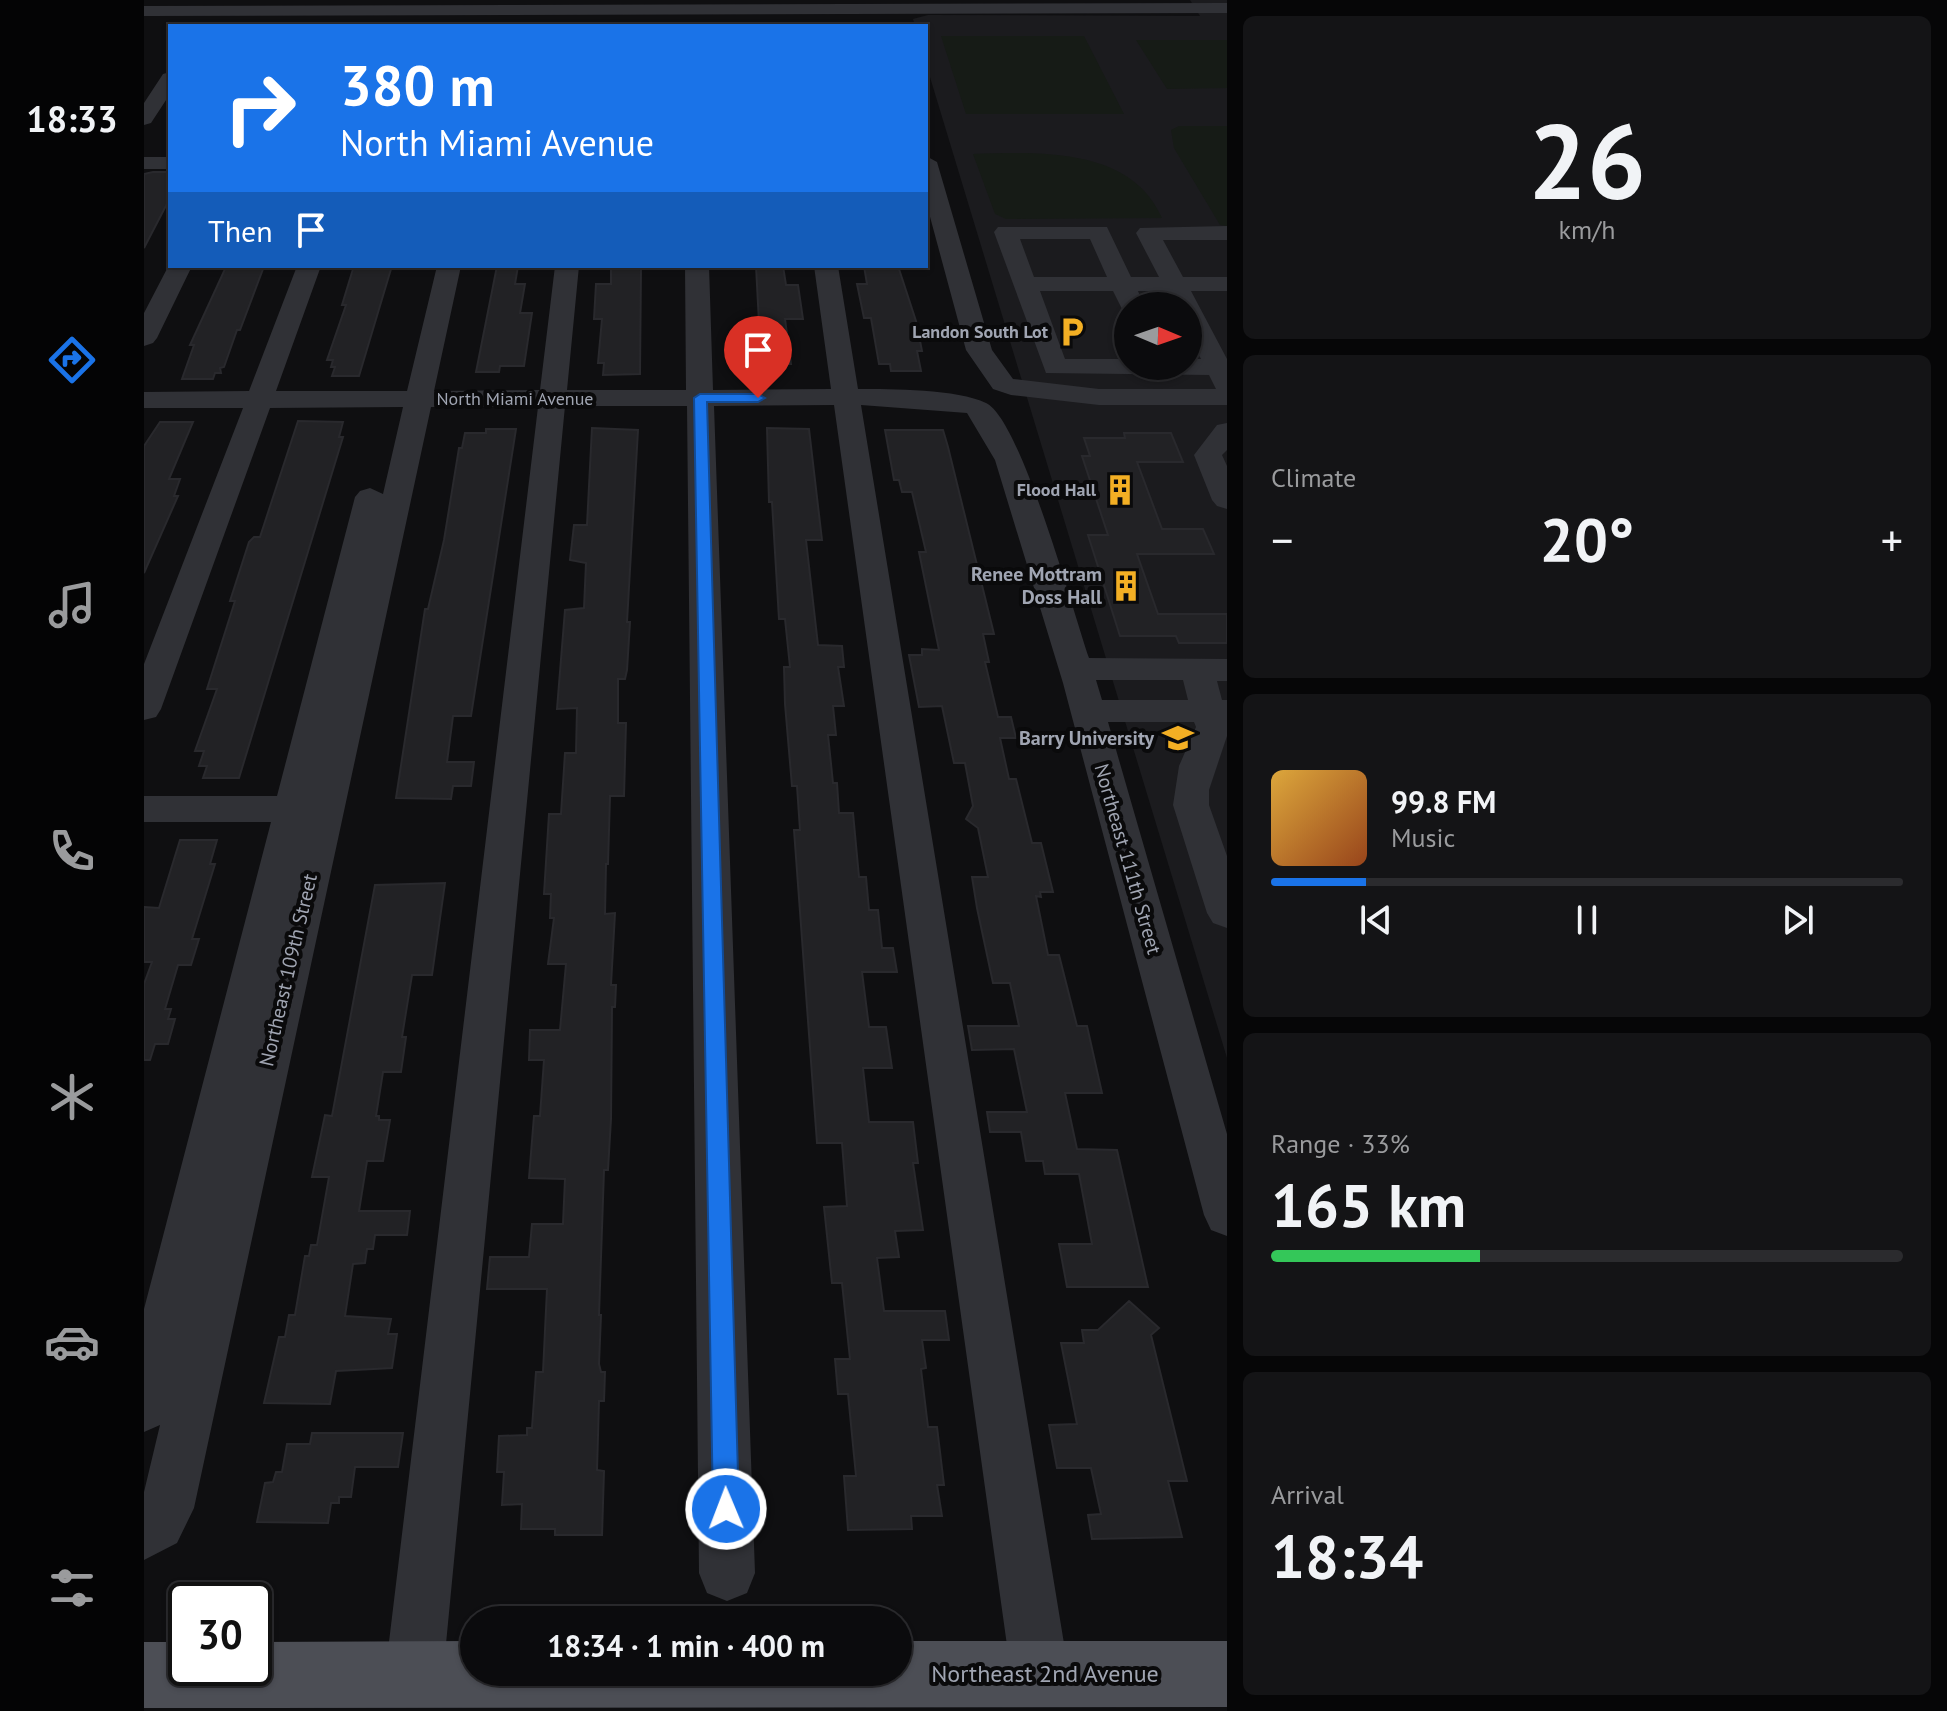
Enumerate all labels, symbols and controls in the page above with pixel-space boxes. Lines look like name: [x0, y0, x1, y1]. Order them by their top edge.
text: 380 m: [340, 49, 495, 121]
icon: right: [208, 56, 312, 160]
text: 26: [1528, 93, 1646, 228]
text: 18:33: [26, 95, 118, 142]
text: North Miami Avenue: [340, 119, 654, 166]
icon: arrive: [289, 208, 333, 252]
text: Then: [208, 211, 273, 250]
text: km/h: [1559, 213, 1616, 246]
north arrow: [1114, 292, 1202, 380]
map controls: [1114, 292, 1202, 380]
parking icon: Landon South Lot: [1055, 315, 1089, 349]
pin: [724, 316, 792, 398]
place label: Landon South Lot: [912, 320, 1049, 343]
icon: arrive: [736, 328, 780, 372]
icon: directions: [44, 332, 100, 388]
street label: North Miami Avenue: [436, 387, 594, 410]
text: Climate: [1271, 461, 1356, 494]
building icon: Flood Hall: [1103, 473, 1137, 507]
place label: Flood Hall: [1017, 478, 1097, 501]
text: 20°: [1540, 500, 1634, 578]
text: −: [1271, 511, 1293, 568]
text: +: [1881, 511, 1903, 568]
place label: Renee Mottram Doss Hall: [971, 561, 1102, 610]
building icon: Renee Mottram Doss Hall: [1109, 569, 1143, 603]
icon: music: [44, 577, 100, 633]
school or university icon: Barry University: [1161, 721, 1195, 755]
place label: Barry University: [1019, 725, 1154, 751]
street label: Northeast 111th Street: [1088, 761, 1168, 957]
text: 99.8 FM: [1391, 782, 1496, 821]
text: Music: [1391, 821, 1455, 854]
icon: phone: [44, 823, 100, 879]
street label: Northeast 109th Street: [253, 871, 323, 1069]
icon: previous: [1354, 898, 1398, 942]
icon: pause: [1565, 898, 1609, 942]
icon: next: [1776, 898, 1820, 942]
icon: climate: [44, 1069, 100, 1125]
text: Range · 33%: [1271, 1127, 1410, 1160]
text: 165 km: [1271, 1166, 1466, 1244]
icon: car: [44, 1314, 100, 1370]
position arrow: [684, 1467, 768, 1551]
text: Arrival: [1271, 1478, 1344, 1511]
text: 18:34: [1271, 1517, 1423, 1595]
icon: filters: [44, 1560, 100, 1616]
speed limit sign: 30: [168, 1582, 272, 1686]
text: 18:34 · 1 min · 400 m: [547, 1626, 825, 1665]
street label: Northeast 2nd Avenue: [931, 1658, 1159, 1689]

